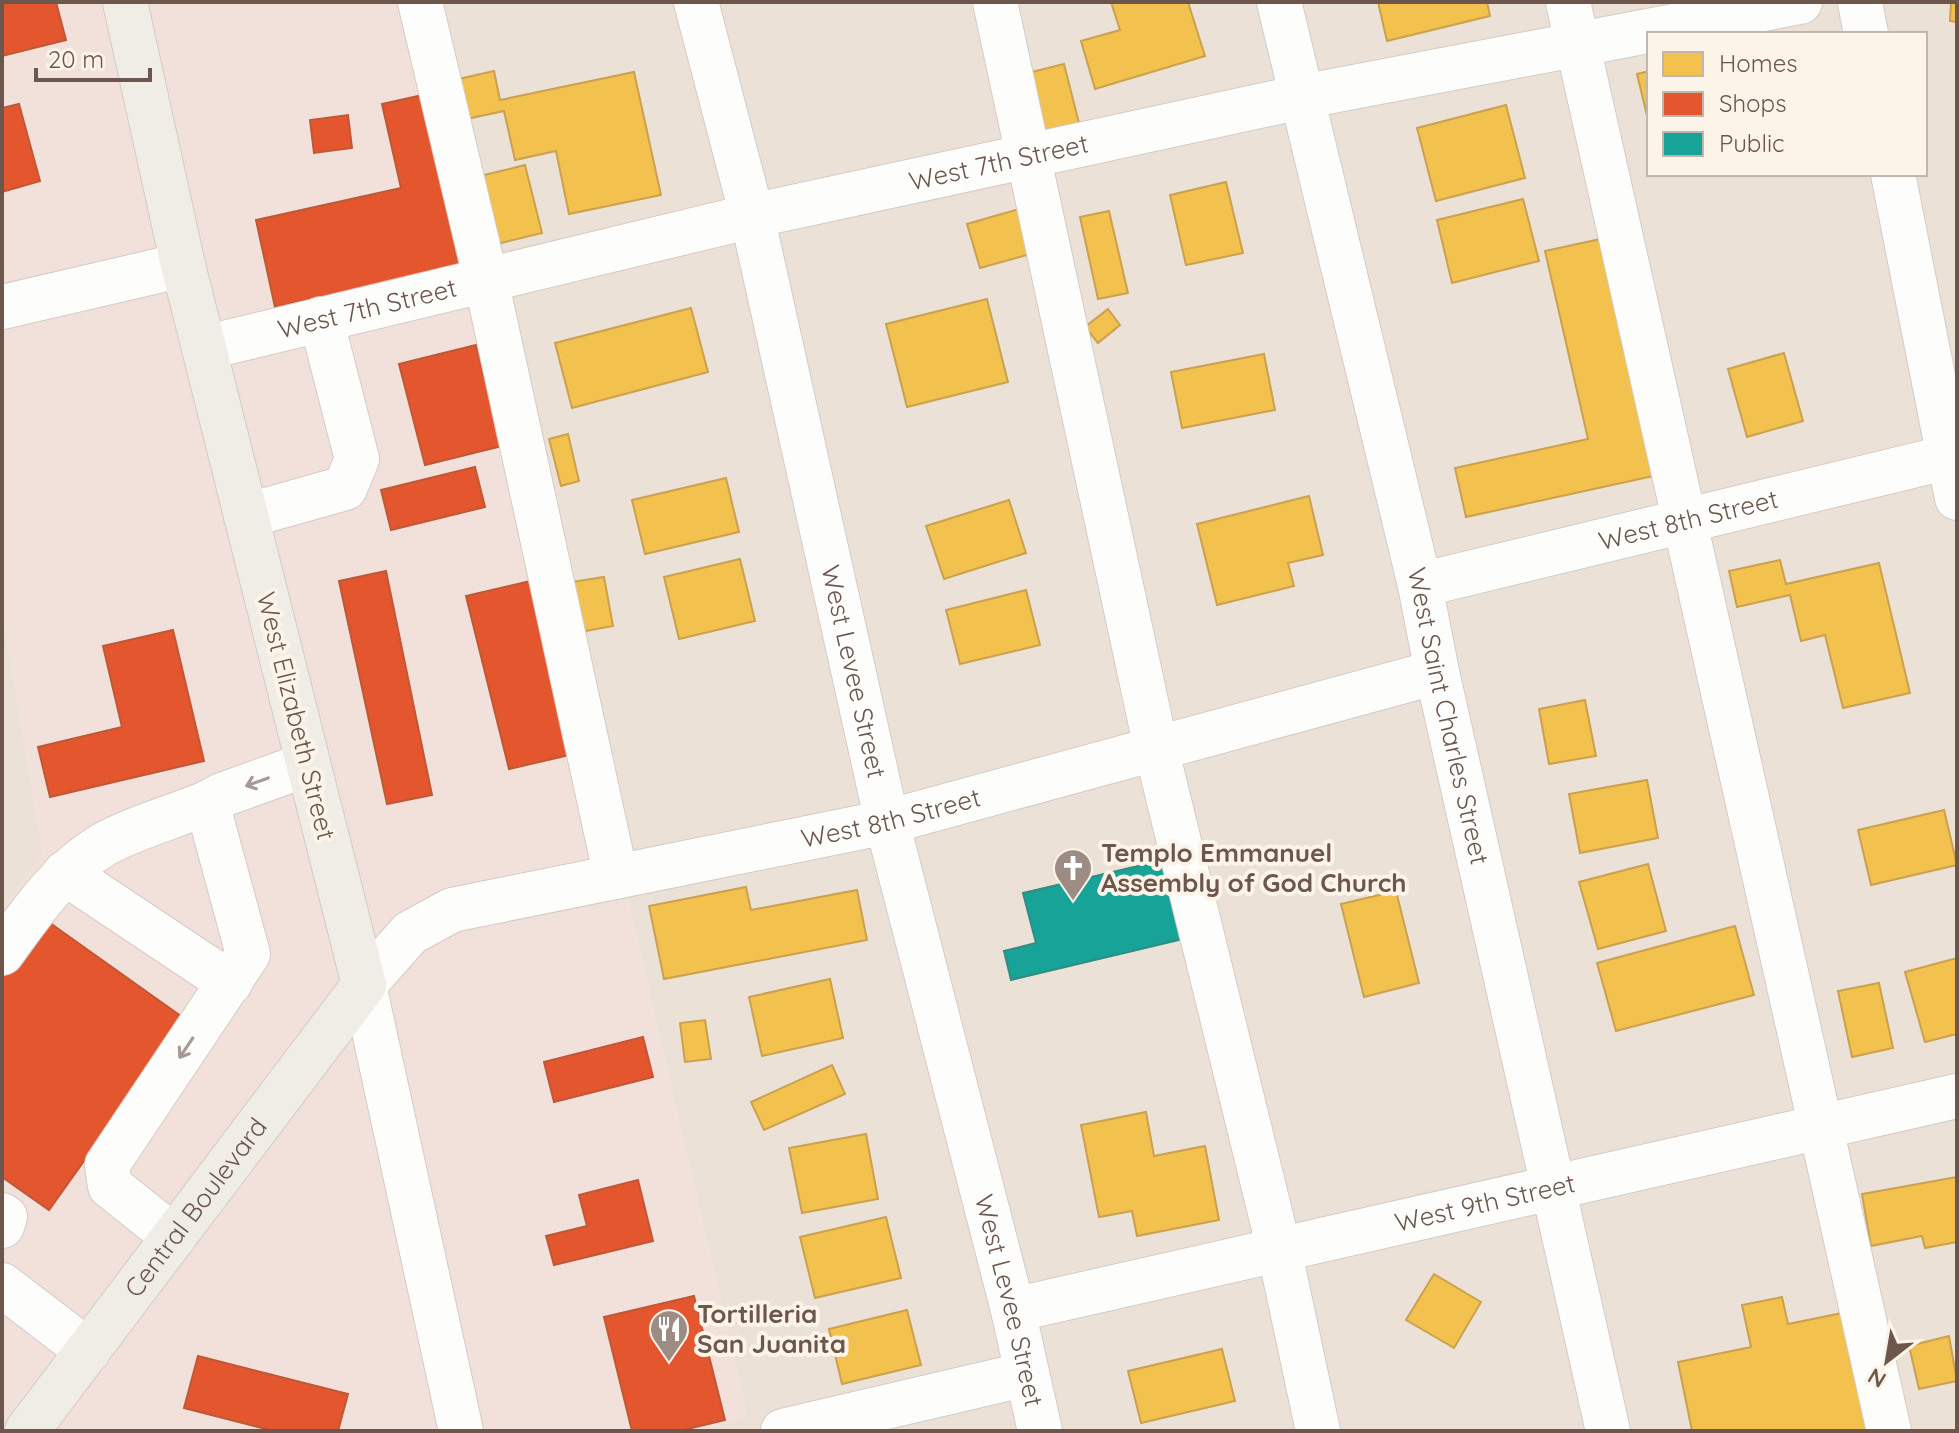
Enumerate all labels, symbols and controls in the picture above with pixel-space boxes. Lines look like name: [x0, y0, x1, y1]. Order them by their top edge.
scale bar: [36, 32, 150, 82]
legend: [1647, 32, 1927, 176]
text: 20 m: [48, 44, 104, 74]
text: Homes: [1719, 48, 1797, 78]
text: Shops: [1719, 88, 1786, 118]
street label: West 7th Street: [906, 127, 1091, 198]
text: Public: [1719, 128, 1784, 158]
street label: West 7th Street: [274, 271, 460, 346]
street label: West 8th Street: [1595, 482, 1781, 557]
street label: West Levee Street: [814, 562, 894, 781]
street label: West Saint Charles Street: [1400, 564, 1497, 868]
street label: West Elizabeth Street: [250, 589, 343, 843]
one-way arrow: [245, 776, 270, 791]
street label: West 8th Street: [798, 780, 984, 855]
place label: Templo Emmanuel Assembly of God Church: [1101, 836, 1407, 899]
church icon: Templo Emmanuel Assembly of God Church: [1052, 847, 1094, 902]
one-way arrow: [178, 1036, 194, 1058]
street label: Central Boulevard: [117, 1111, 274, 1304]
street label: West 9th Street: [1392, 1166, 1578, 1239]
street label: West Levee Street: [968, 1191, 1051, 1410]
place label: Tortilleria San Juanita: [697, 1297, 846, 1360]
restaurant icon: Tortilleria San Juanita: [648, 1308, 690, 1363]
north arrow: [1847, 1321, 1927, 1401]
text: N: [1863, 1362, 1891, 1394]

